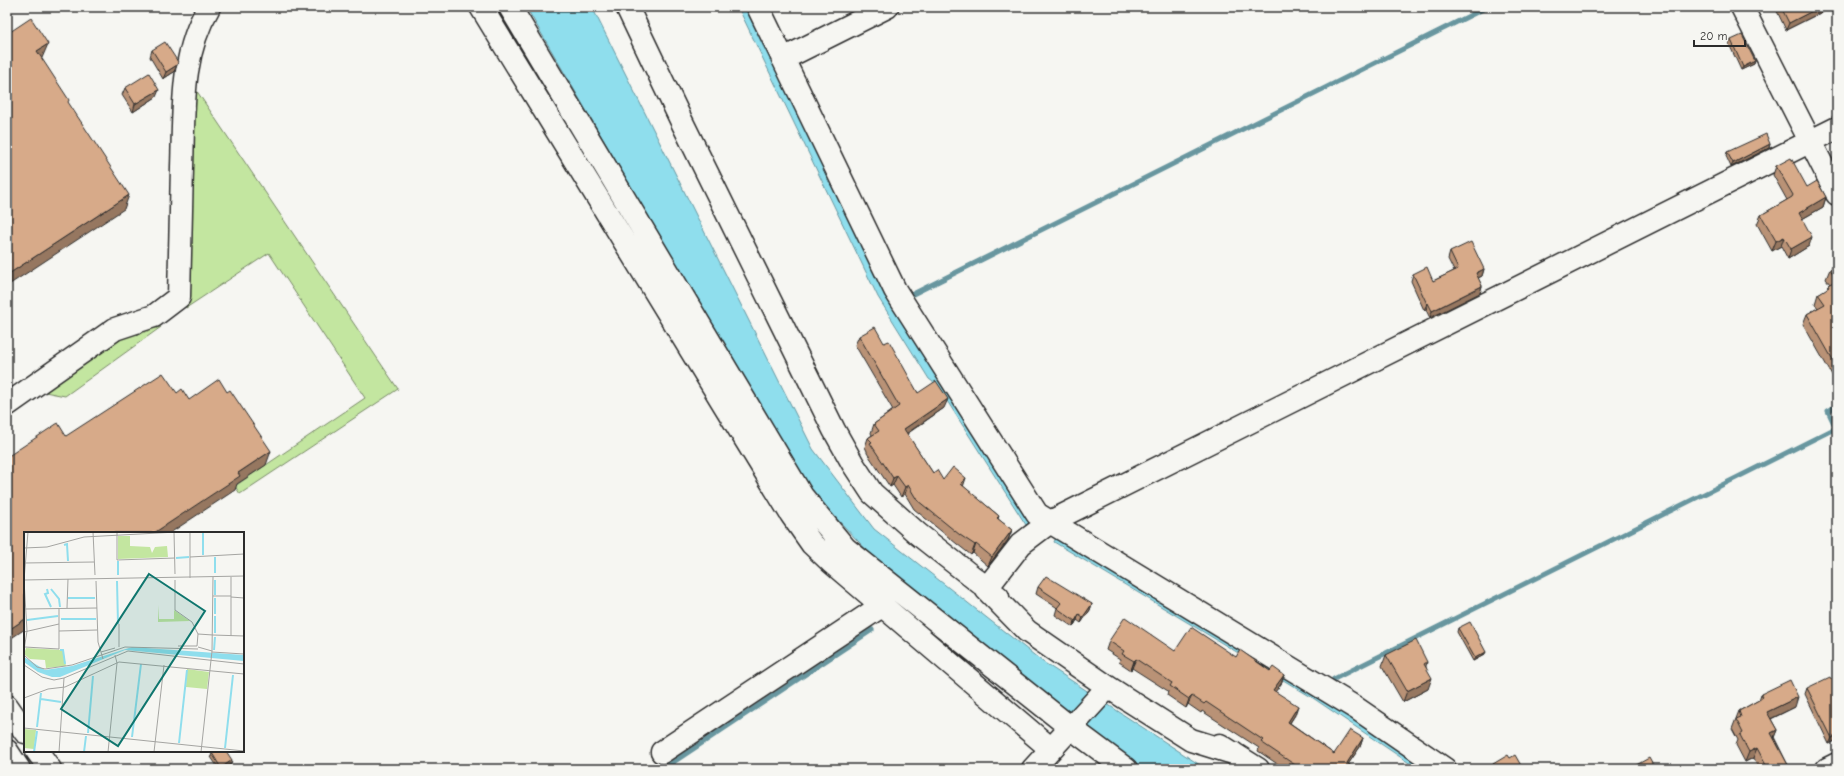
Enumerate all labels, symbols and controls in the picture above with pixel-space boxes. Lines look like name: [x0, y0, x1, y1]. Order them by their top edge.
scale bar: [1694, 22, 1745, 48]
text: 20 m: [1700, 29, 1728, 43]
inset map: [24, 532, 244, 752]

